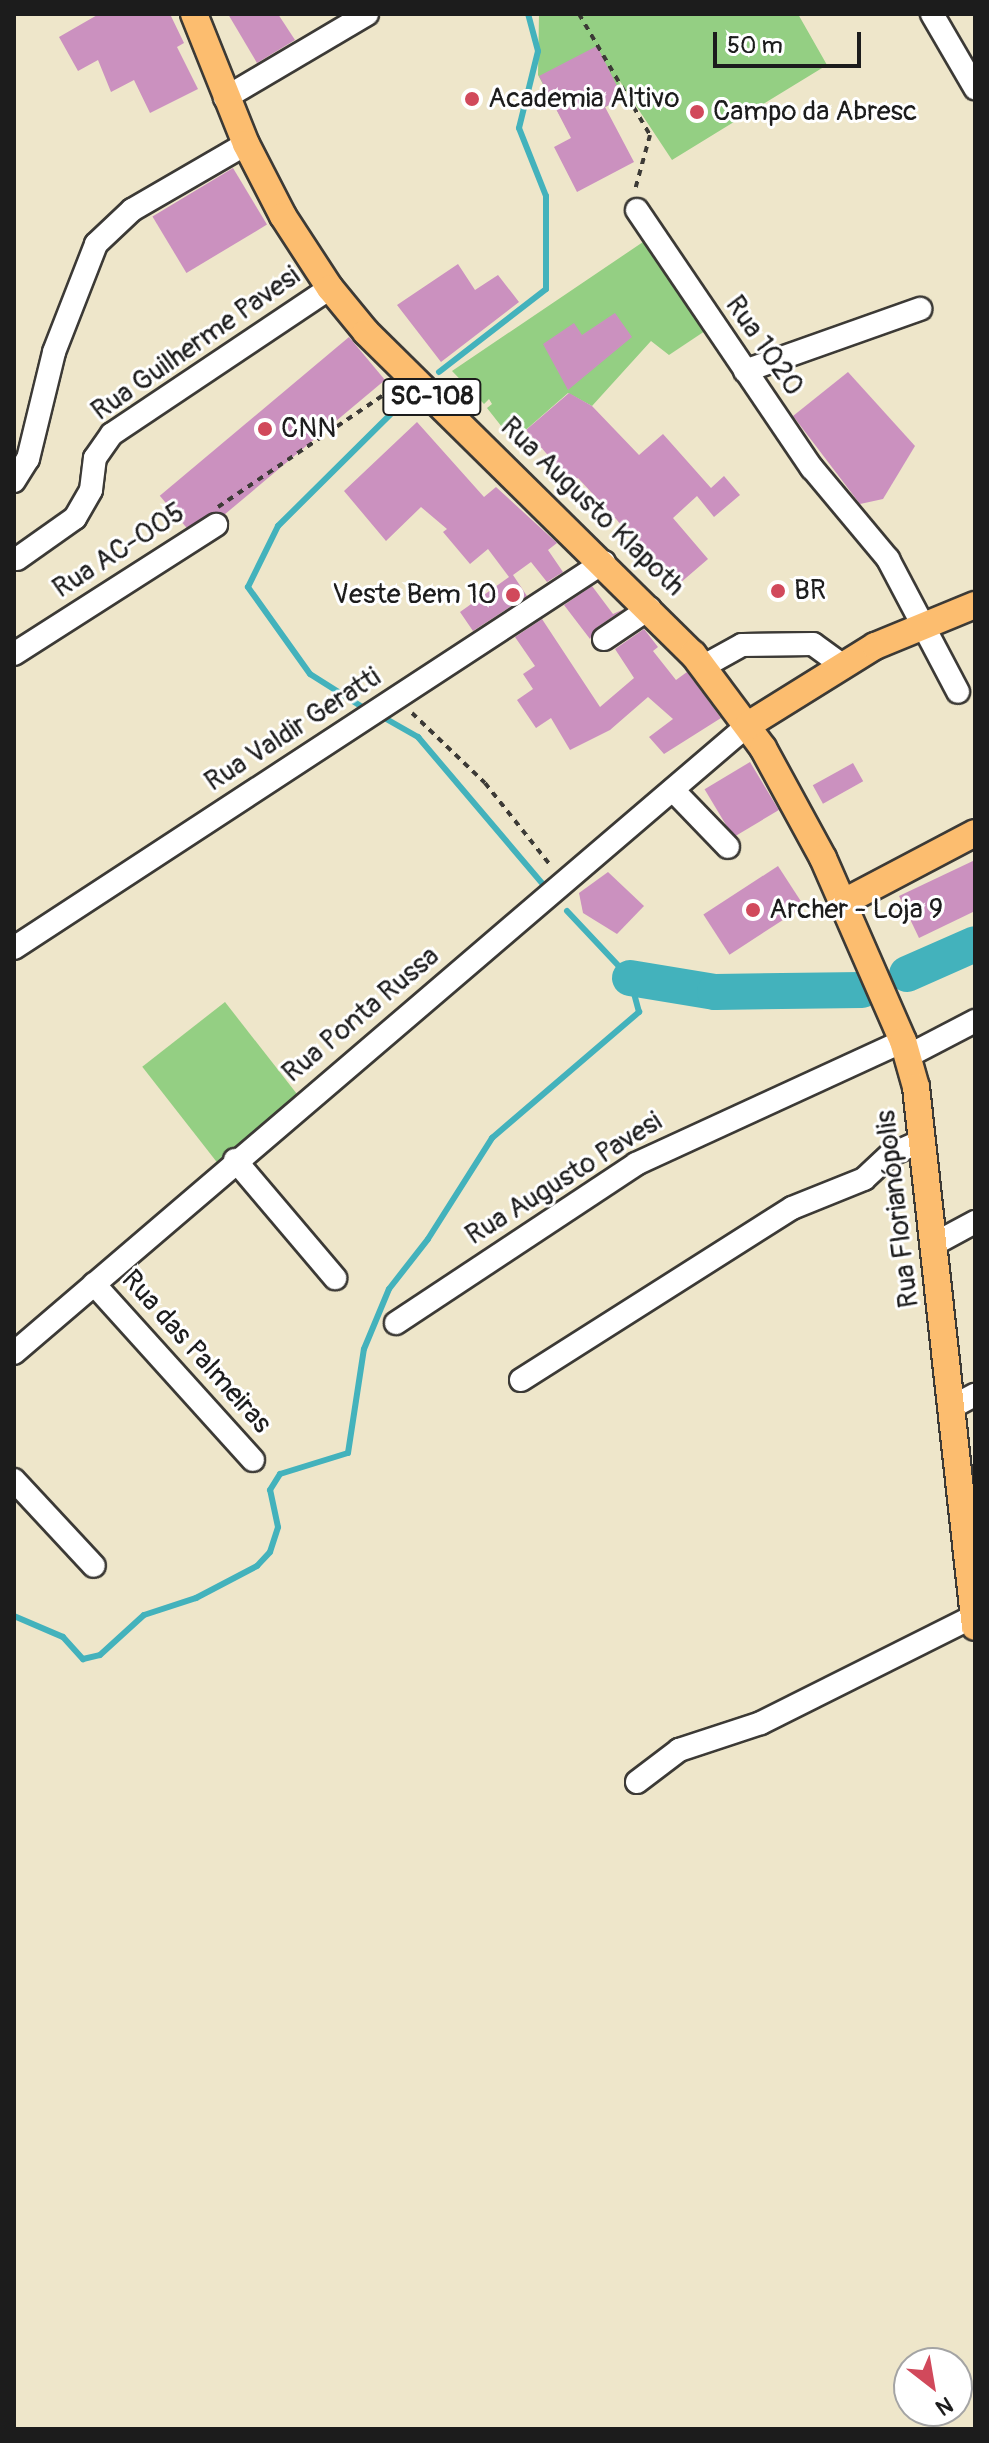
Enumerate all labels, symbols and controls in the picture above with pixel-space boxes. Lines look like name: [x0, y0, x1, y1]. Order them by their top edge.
scale bar: [717, 16, 865, 66]
text: 50 m: [727, 31, 783, 60]
place label: Academia Altivo: [488, 82, 679, 116]
marker: Academia Altivo: [463, 90, 481, 108]
place label: Campo da Abresc: [713, 95, 917, 129]
marker: Campo da Abresc: [688, 103, 706, 121]
street label: Rua Guilherme Pavesi: [85, 260, 307, 428]
street label: Rua 1020: [717, 290, 811, 402]
road number: SC-108: [382, 375, 482, 419]
street label: Rua Augusto Klapoth: [493, 411, 691, 603]
place label: CNN: [281, 412, 336, 446]
marker: CNN: [256, 420, 274, 438]
street label: Rua AC-005: [47, 496, 191, 606]
place label: BR: [794, 574, 826, 608]
place label: Veste Bem 10: [332, 578, 497, 612]
marker: BR: [769, 582, 787, 600]
marker: Veste Bem 10: [504, 586, 522, 604]
street label: Rua Valdir Geratti: [199, 661, 387, 799]
place label: Archer - Loja 9: [769, 893, 943, 927]
marker: Archer - Loja 9: [744, 901, 762, 919]
street label: Rua Ponta Russa: [276, 940, 446, 1090]
street label: Rua Augusto Pavesi: [460, 1105, 668, 1253]
street label: Rua Florianópolis: [869, 1108, 927, 1310]
street label: Rua das Palmeiras: [114, 1263, 278, 1441]
north arrow: [893, 2347, 973, 2427]
text: N: [931, 2390, 958, 2422]

